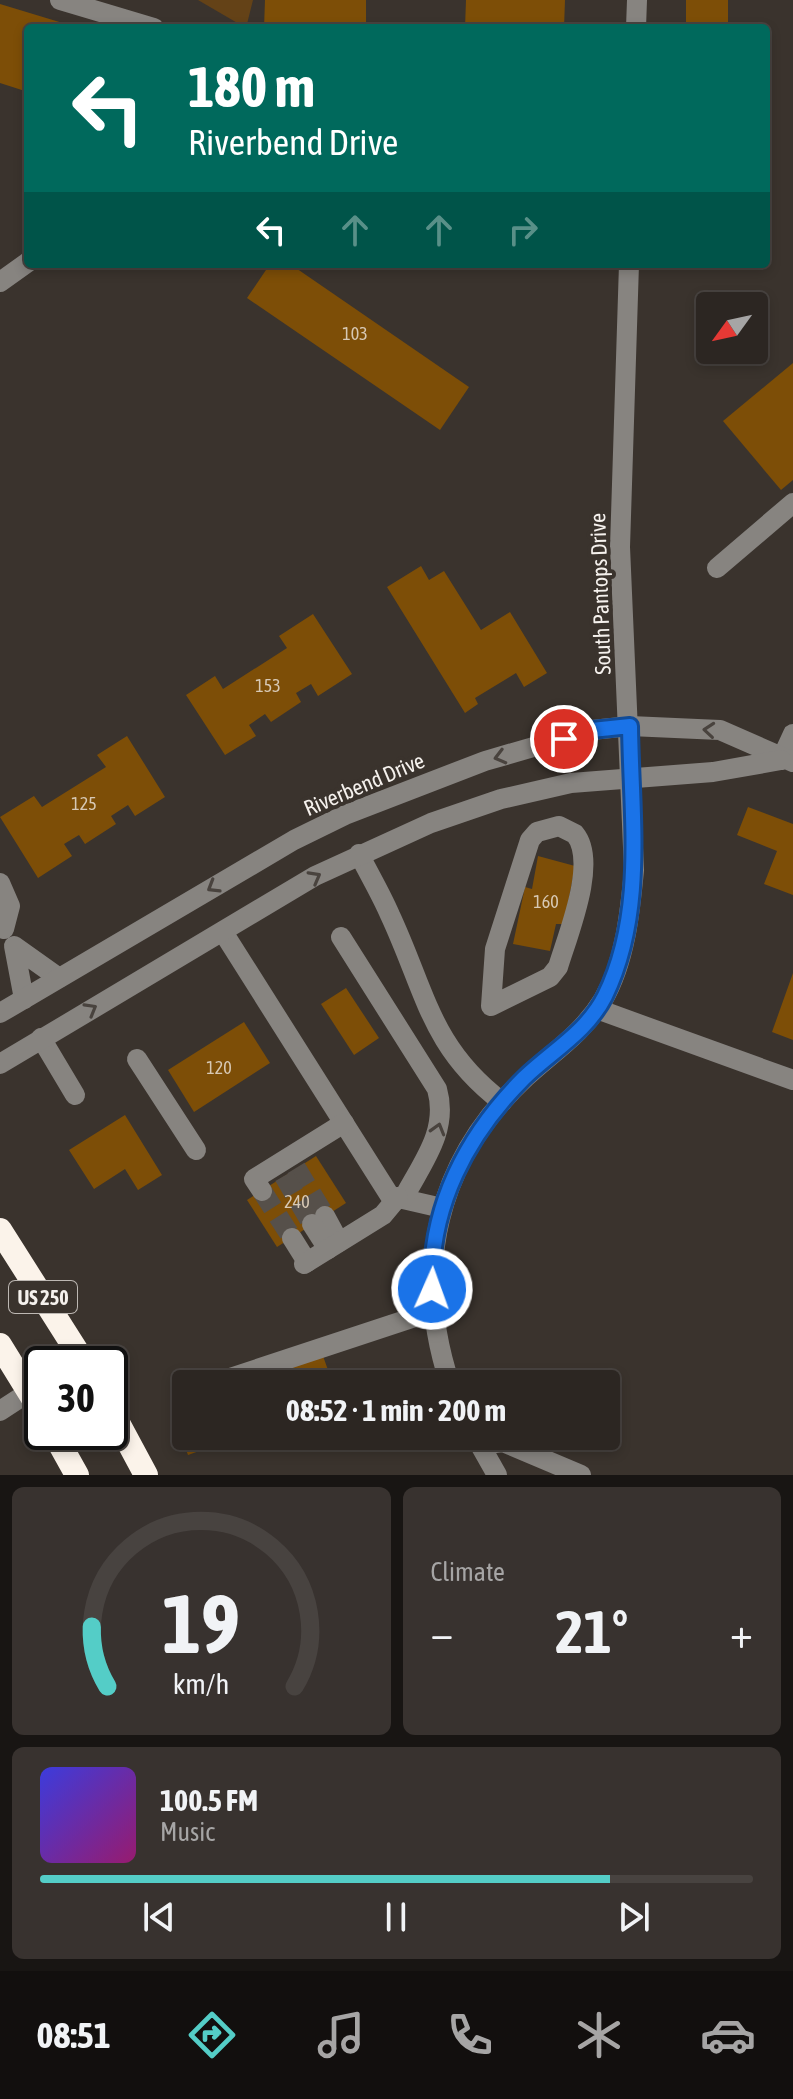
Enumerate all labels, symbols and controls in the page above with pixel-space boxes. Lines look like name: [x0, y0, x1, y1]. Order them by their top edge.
text: 180 m: [188, 55, 315, 119]
icon: left: [56, 56, 160, 160]
text: Riverbend Drive: [188, 121, 398, 163]
icon: left: [249, 208, 293, 252]
icon: ahead: [333, 208, 377, 252]
icon: ahead: [417, 208, 461, 252]
icon: right: [501, 208, 545, 252]
north arrow: [696, 292, 768, 364]
map controls: [696, 292, 768, 364]
house number: 103: [342, 323, 368, 344]
street label: South Pantops Drive: [584, 513, 616, 675]
house number: 153: [255, 675, 281, 696]
pin: [530, 705, 598, 773]
icon: arrive: [542, 717, 586, 761]
one-way arrow: [702, 722, 715, 739]
street label: Riverbend Drive: [300, 747, 428, 821]
one-way arrow: [493, 748, 507, 764]
house number: 125: [71, 793, 97, 814]
one-way arrow: [306, 871, 321, 887]
one-way arrow: [207, 877, 222, 892]
house number: 160: [533, 891, 559, 912]
one-way arrow: [82, 1003, 97, 1019]
house number: 120: [206, 1057, 232, 1078]
one-way arrow: [429, 1123, 445, 1137]
house number: 240: [284, 1191, 310, 1212]
position arrow: [390, 1247, 474, 1331]
road number: US 250: [9, 1281, 77, 1313]
speed limit sign: 30: [24, 1346, 128, 1450]
text: 08:52 · 1 min · 200 m: [286, 1393, 506, 1427]
text: Climate: [431, 1557, 505, 1587]
text: 19: [162, 1575, 240, 1671]
text: 21°: [555, 1597, 628, 1666]
text: −: [431, 1607, 453, 1657]
text: +: [730, 1607, 753, 1657]
text: km/h: [173, 1667, 230, 1700]
text: 100.5 FM: [160, 1783, 258, 1817]
text: Music: [160, 1817, 215, 1847]
icon: previous: [137, 1895, 181, 1939]
icon: pause: [374, 1895, 418, 1939]
icon: next: [612, 1895, 656, 1939]
icon: directions: [184, 2007, 240, 2063]
icon: music: [313, 2007, 369, 2063]
icon: phone: [442, 2007, 498, 2063]
icon: climate: [571, 2007, 627, 2063]
icon: car: [700, 2007, 756, 2063]
text: 08:51: [37, 2014, 111, 2056]

